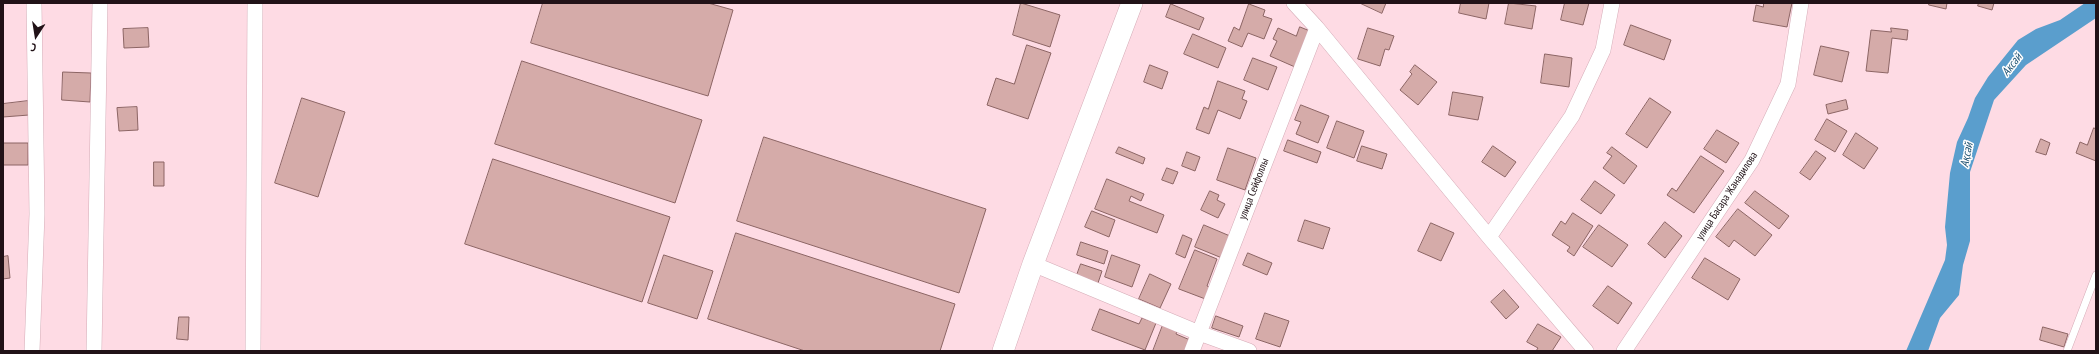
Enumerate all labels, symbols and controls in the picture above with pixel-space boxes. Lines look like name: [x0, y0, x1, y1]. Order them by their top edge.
north arrow: [16, 16, 56, 56]
text: С: [30, 40, 37, 55]
water label: Аксай: [1999, 51, 2025, 79]
water label: Ақсай: [1958, 141, 1976, 169]
street label: улица Басара Жанадилова: [1694, 149, 1760, 243]
street label: улица Сейфоллы: [1236, 156, 1272, 222]

